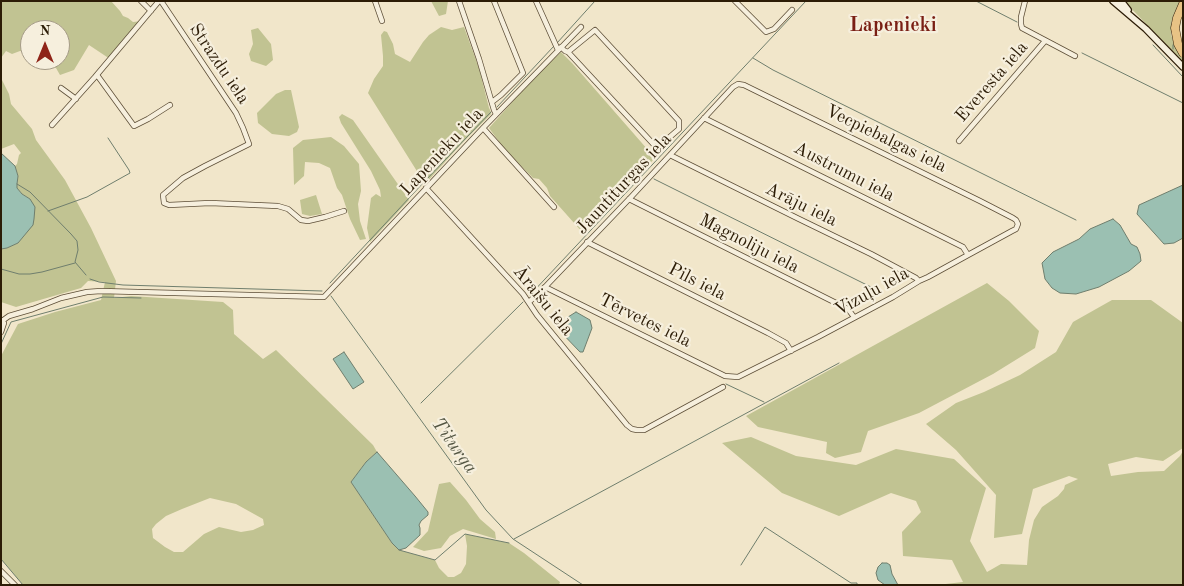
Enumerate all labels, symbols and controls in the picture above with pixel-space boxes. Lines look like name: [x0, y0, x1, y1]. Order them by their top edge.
district label: Lapenieki: [849, 14, 937, 38]
north arrow: [20, 20, 70, 70]
street label: Strazdu iela: [184, 20, 254, 108]
text: N: [40, 24, 50, 38]
street label: Everesta iela: [951, 37, 1033, 127]
street label: Vecpiebalgas iela: [822, 100, 950, 178]
street label: Lapenieku iela: [396, 104, 488, 200]
street label: Jauntiturgas iela: [572, 129, 676, 239]
street label: Austrumu iela: [790, 137, 898, 207]
street label: Arāju iela: [762, 178, 840, 232]
street label: Magnoliju iela: [695, 210, 803, 278]
street label: Pils iela: [665, 258, 729, 306]
street label: Āraišu iela: [508, 261, 578, 341]
street label: Vizuļu iela: [831, 263, 913, 321]
street label: Tērvetes iela: [595, 289, 695, 353]
water label: Titurga: [426, 413, 482, 479]

